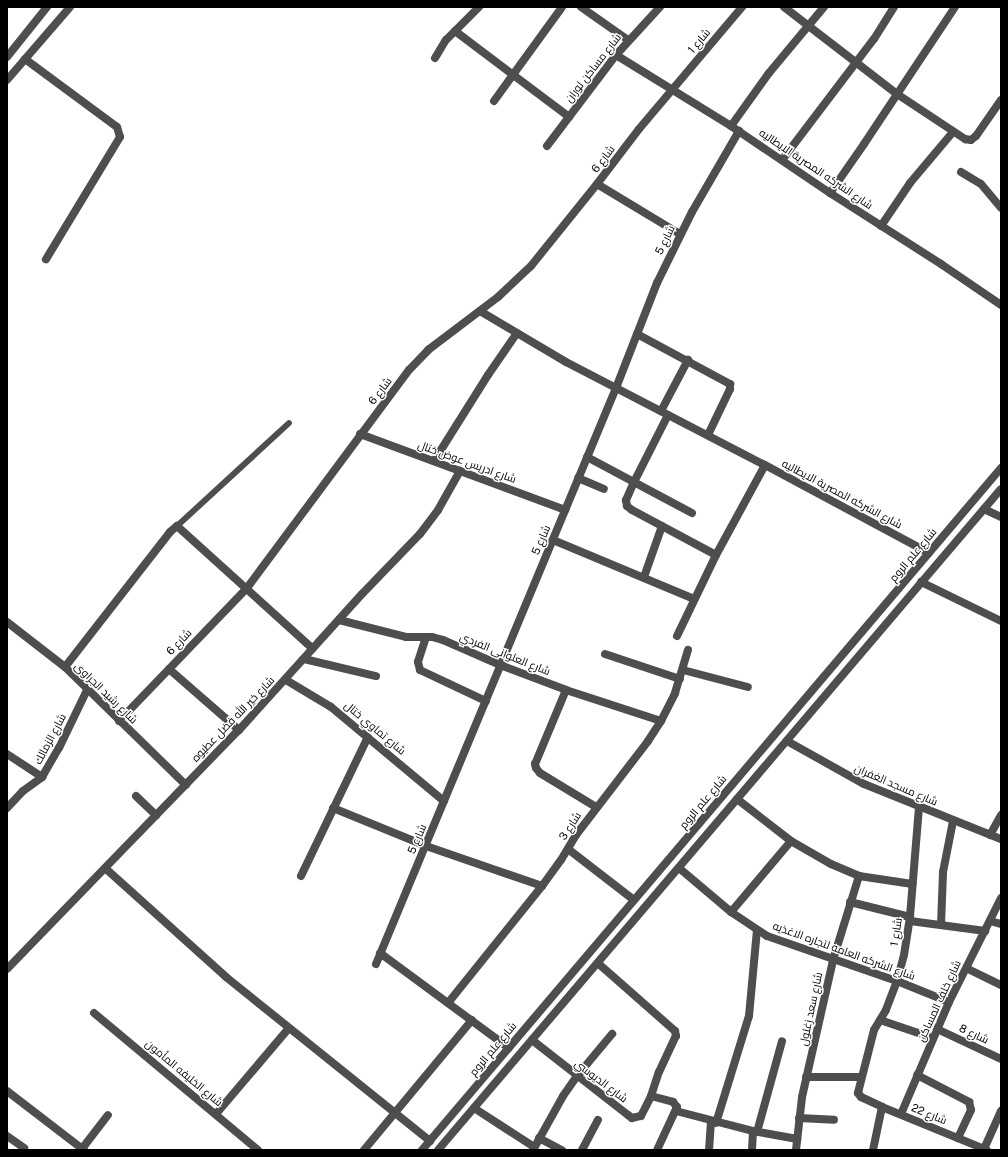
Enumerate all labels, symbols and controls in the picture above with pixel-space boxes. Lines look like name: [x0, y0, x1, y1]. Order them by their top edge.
street label: شارع 1: [685, 26, 713, 56]
street label: شارع مساكن لوران: [562, 31, 624, 105]
street label: شارع الشركه المصرية الايطاليه: [757, 126, 875, 212]
street label: شارع 6: [588, 143, 618, 175]
street label: شارع 5: [652, 223, 678, 257]
street label: شارع 6: [365, 375, 395, 407]
street label: شارع ادريس عوض ختال: [416, 438, 518, 486]
street label: شارع الشركه المصرية الايطاليه: [780, 457, 904, 531]
street label: شارع 5: [529, 523, 553, 557]
street label: شارع علم الروم: [887, 525, 939, 585]
street label: شارع 6: [164, 626, 194, 658]
street label: شارع العلوانى الفردي: [458, 630, 552, 678]
street label: شارع رشيد الجراوى: [72, 660, 140, 726]
street label: شارع خير الله فضل عطيوه: [189, 674, 277, 764]
street label: شارع تماوي ختال: [342, 699, 408, 757]
street label: شارع الزمالك: [31, 711, 69, 767]
street label: شارع مسجد الغفران: [852, 761, 940, 809]
street label: شارع علم الروم: [677, 772, 729, 832]
street label: شارع 3: [556, 809, 584, 843]
street label: شارع 5: [405, 822, 429, 856]
street label: شارع 1: [887, 917, 905, 947]
street label: شارع الشركه العامه لتجاره الاغذيه: [771, 919, 917, 983]
street label: شارع خلف المساكن: [914, 958, 964, 1044]
street label: شارع سعد زغلول: [797, 971, 825, 1047]
street label: شارع علم الروم: [467, 1019, 519, 1079]
street label: شارع 8: [957, 1021, 991, 1047]
street label: شارع الخليفه المأمون: [143, 1037, 225, 1109]
street label: شارع الديوسي: [572, 1057, 630, 1105]
street label: شارع 22: [909, 1101, 949, 1127]

